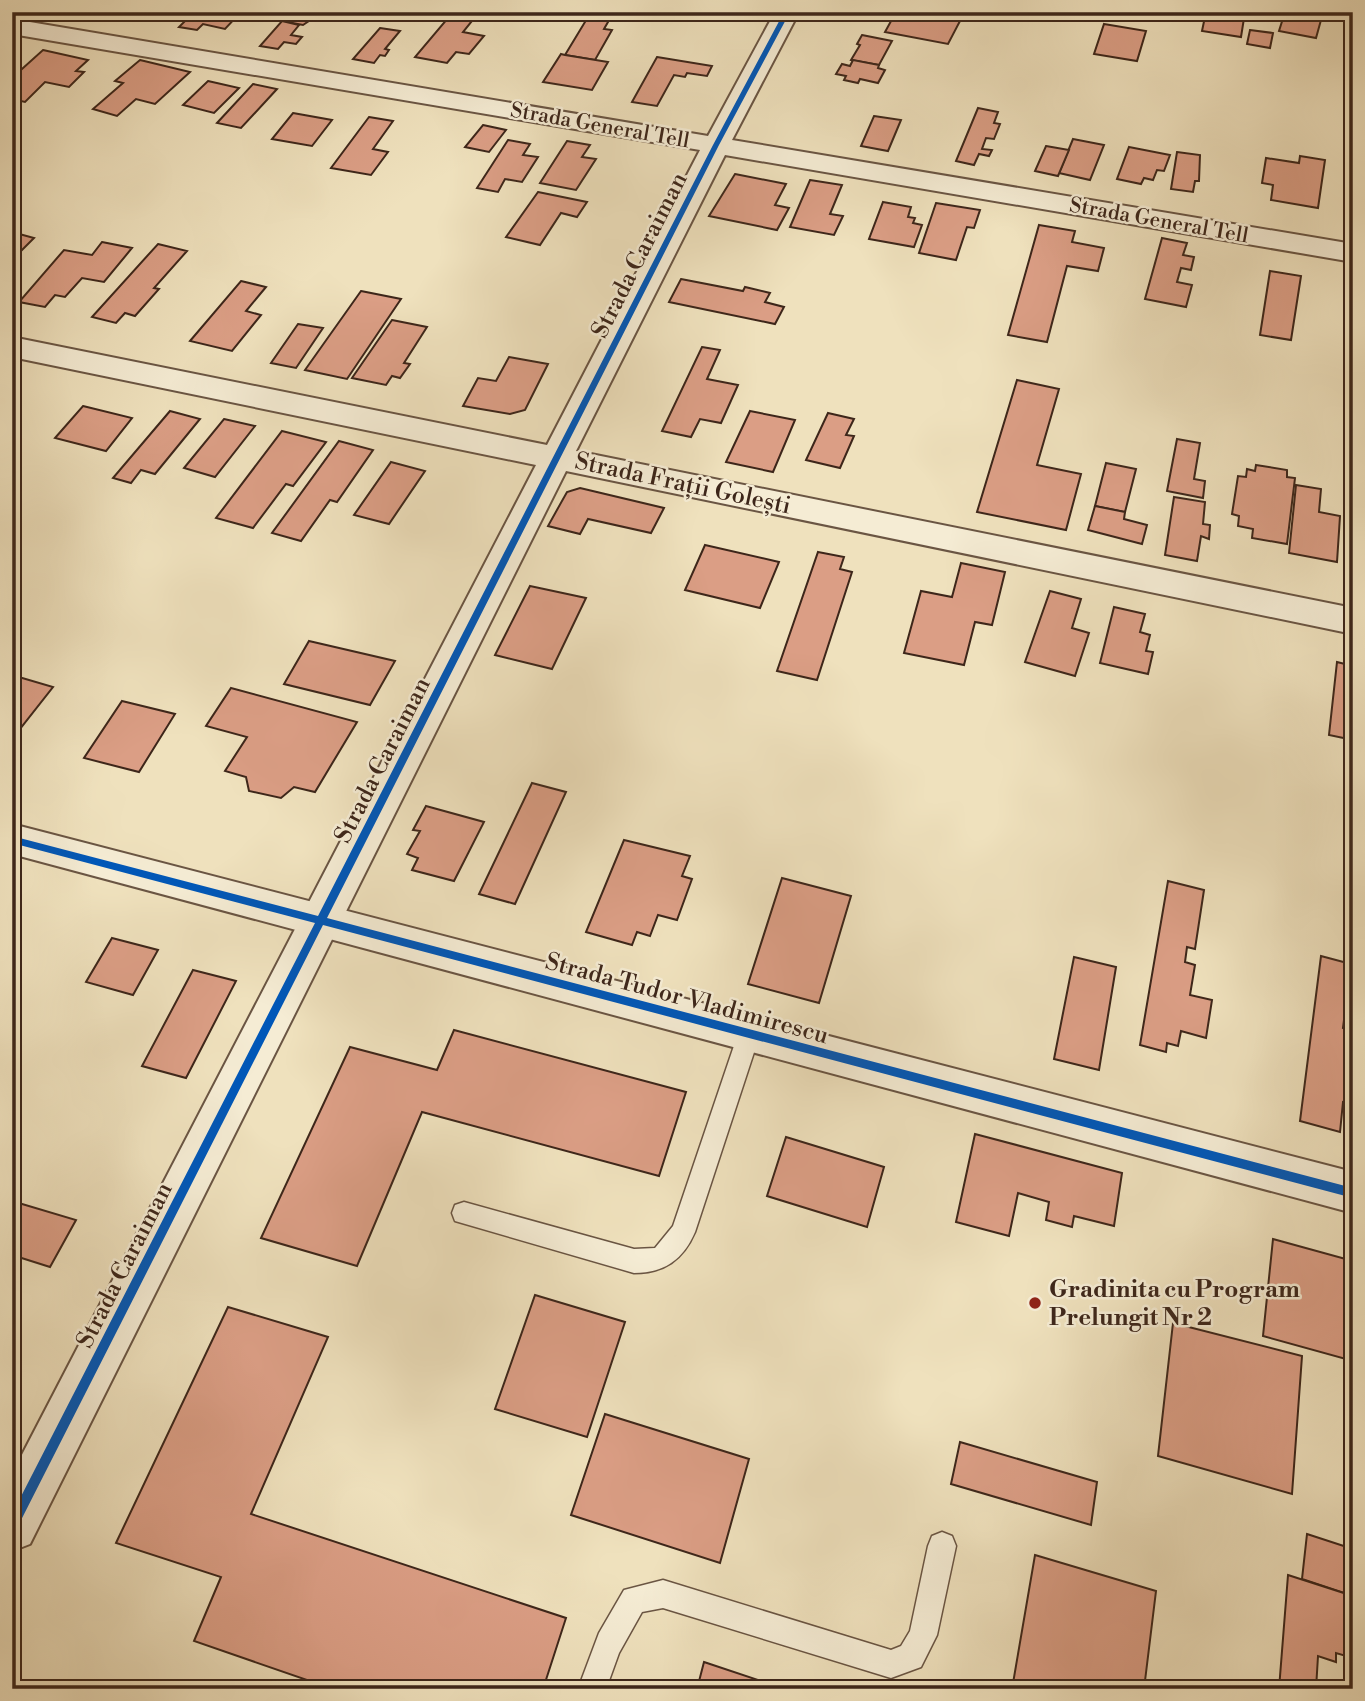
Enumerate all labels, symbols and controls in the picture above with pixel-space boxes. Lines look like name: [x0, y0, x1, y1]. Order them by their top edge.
street label: Strada General Tell: [508, 97, 691, 155]
street label: Strada Caraiman: [585, 168, 695, 343]
street label: Strada General Tell: [1067, 192, 1250, 250]
street label: Strada Frații Golești: [572, 446, 794, 522]
street label: Strada Caraiman: [328, 673, 438, 848]
street label: Strada Tudor Vladimirescu: [542, 947, 832, 1051]
street label: Strada Caraiman: [70, 1178, 180, 1353]
place label: Gradinita cu Program Prelungit Nr 2: [1049, 1275, 1300, 1333]
marker: Gradinita cu Program Prelungit Nr 2: [1027, 1295, 1043, 1311]

